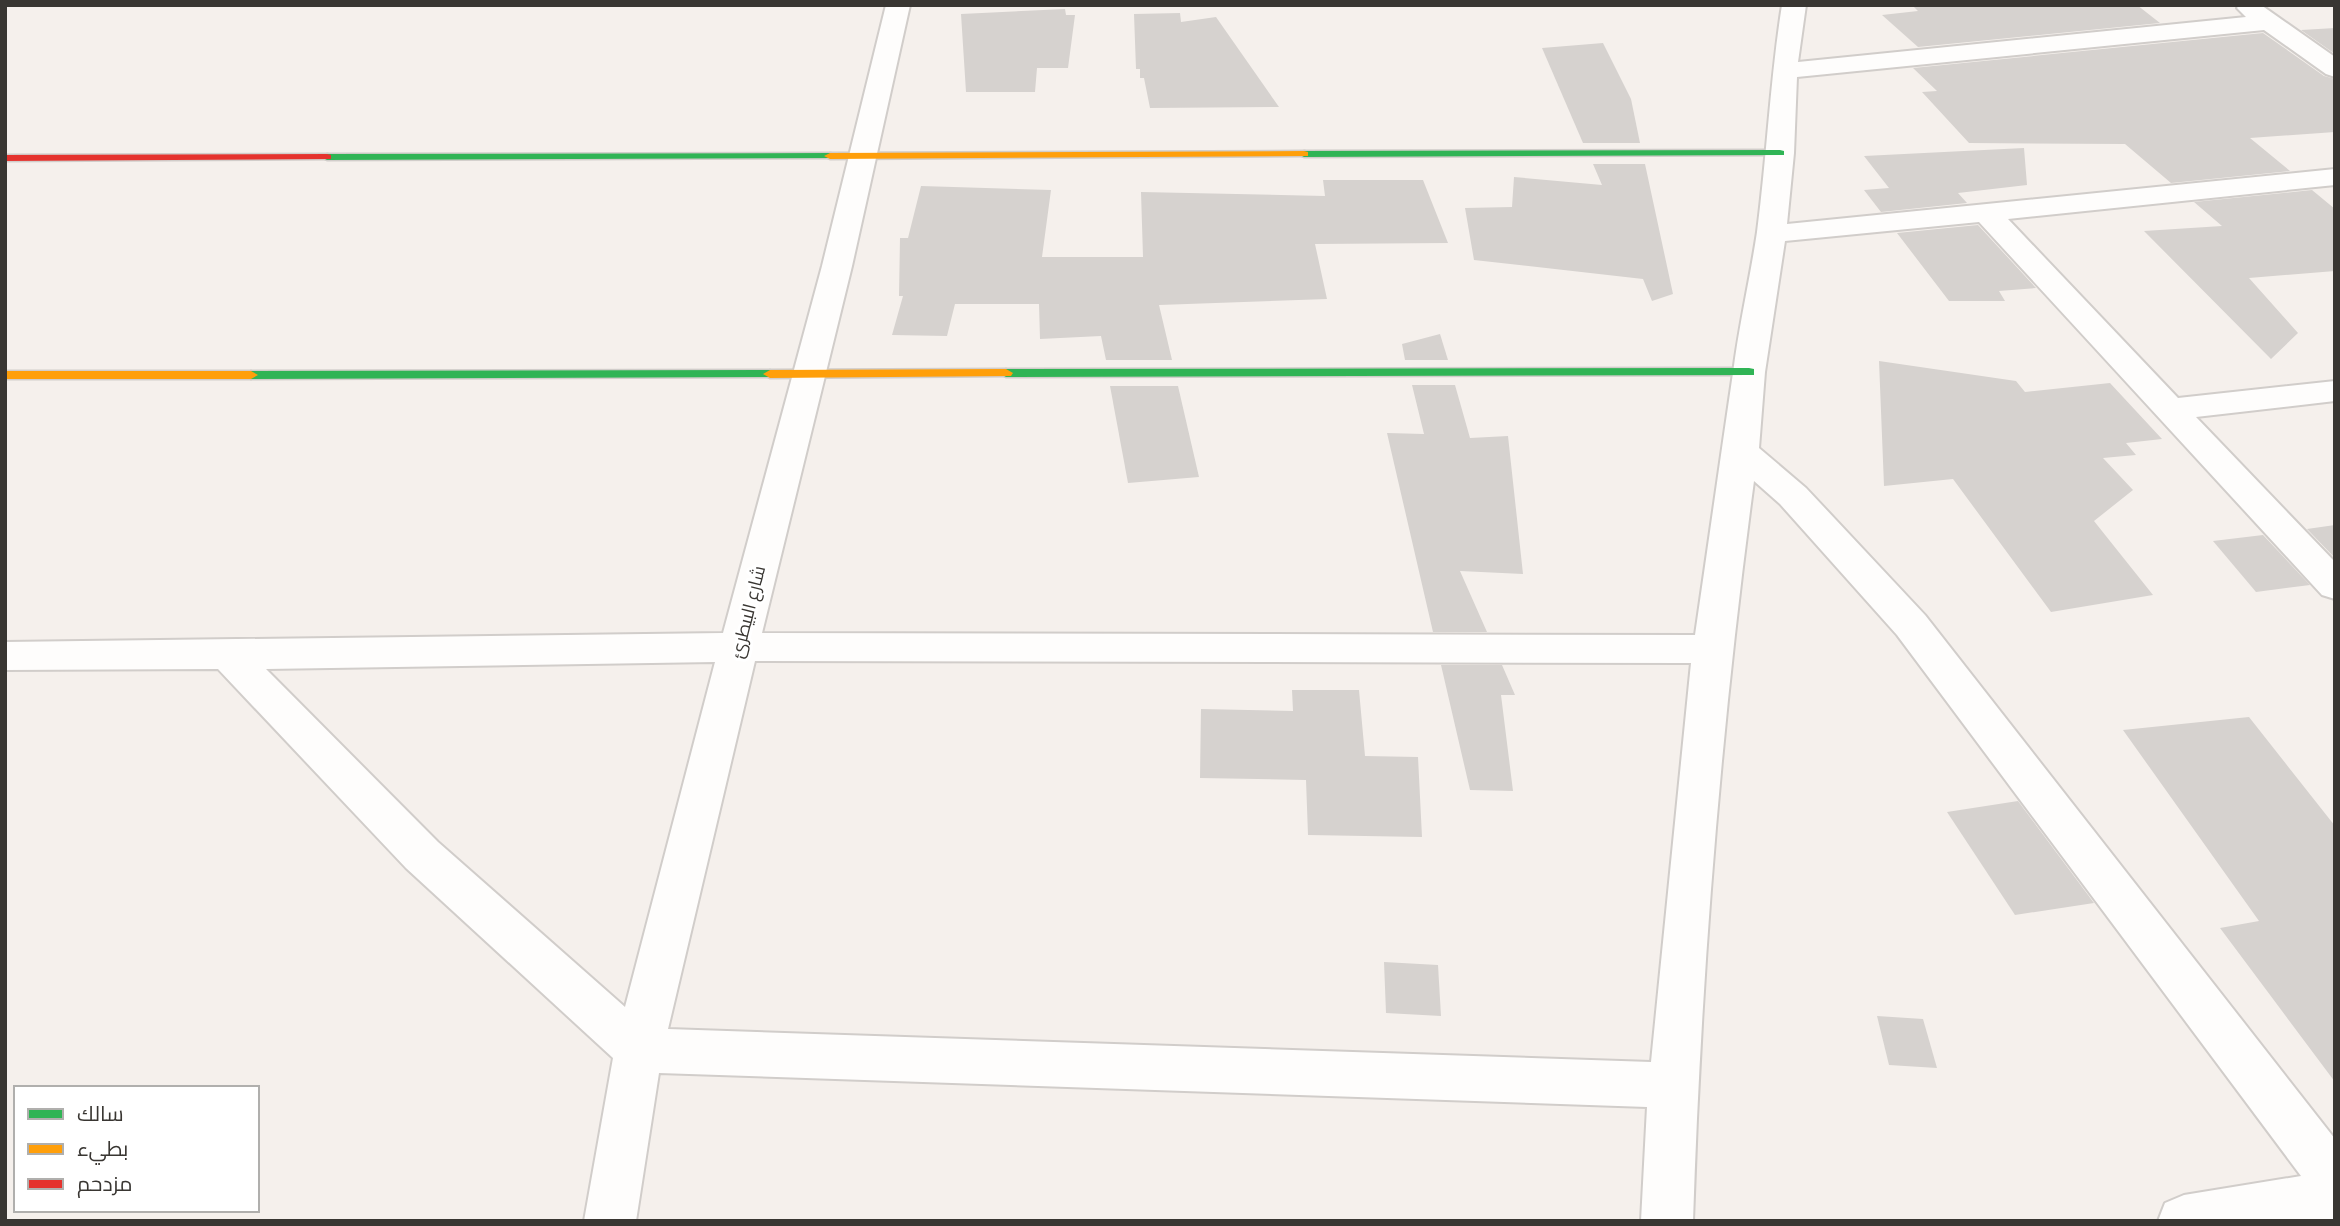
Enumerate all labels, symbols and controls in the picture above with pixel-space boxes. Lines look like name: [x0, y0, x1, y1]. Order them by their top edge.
street label: شارع البيطرئ: [726, 564, 771, 661]
legend: [14, 1086, 259, 1212]
text: سالك: [77, 1102, 124, 1126]
text: بطيء: [77, 1137, 128, 1165]
text: مزدحم: [77, 1172, 132, 1198]

